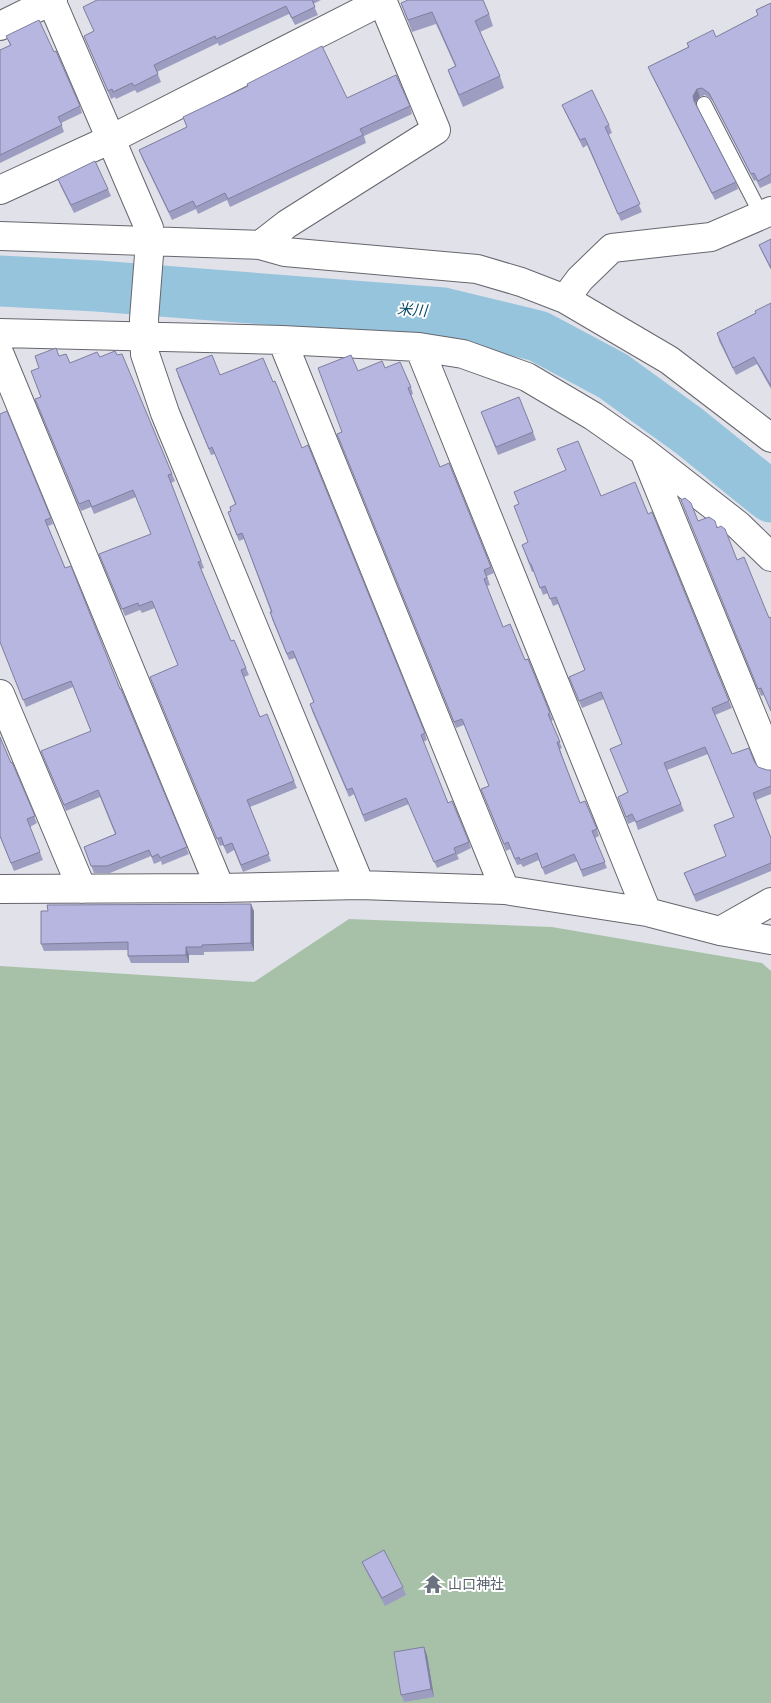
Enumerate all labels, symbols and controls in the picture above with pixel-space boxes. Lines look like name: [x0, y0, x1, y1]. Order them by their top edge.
water label: 米川: [396, 300, 430, 320]
temple icon: 山口神社: [422, 1573, 444, 1595]
place label: 山口神社: [448, 1576, 504, 1593]

